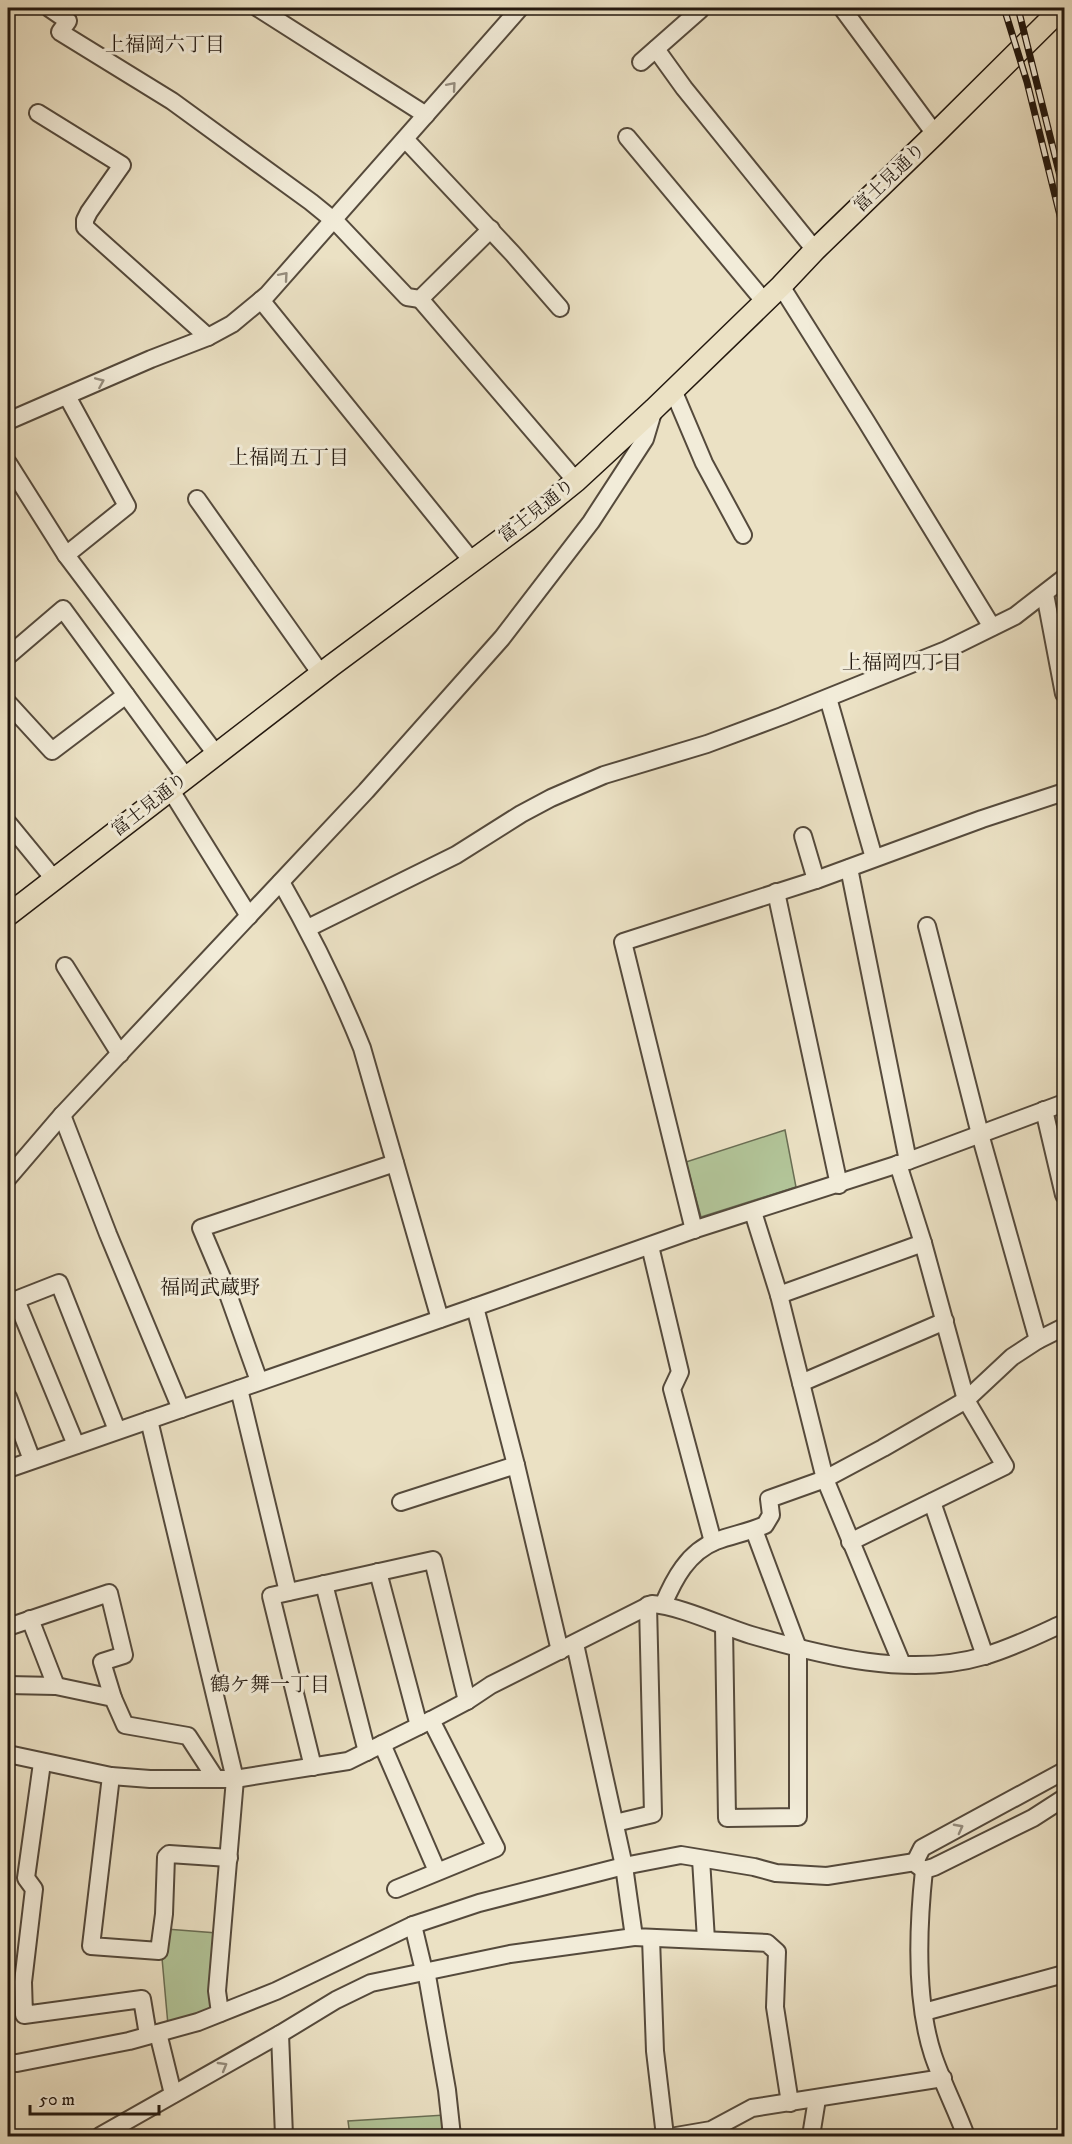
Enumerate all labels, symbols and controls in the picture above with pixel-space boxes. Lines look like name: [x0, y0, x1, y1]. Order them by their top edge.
district label: 上福岡六丁目: [105, 33, 225, 58]
one-way arrow: [445, 82, 456, 93]
street label: 富士見通り: [850, 139, 930, 217]
one-way arrow: [277, 271, 288, 282]
one-way arrow: [94, 377, 105, 389]
district label: 上福岡五丁目: [229, 446, 349, 471]
street label: 富士見通り: [495, 475, 579, 547]
district label: 上福岡四丁目: [842, 651, 962, 676]
street label: 富士見通り: [108, 769, 192, 841]
district label: 福岡武蔵野: [160, 1276, 260, 1301]
district label: 鶴ケ舞一丁目: [210, 1673, 330, 1698]
one-way arrow: [953, 1824, 964, 1835]
one-way arrow: [217, 2062, 228, 2073]
scale bar: [30, 2078, 159, 2116]
text: 50 m: [39, 2089, 75, 2111]

